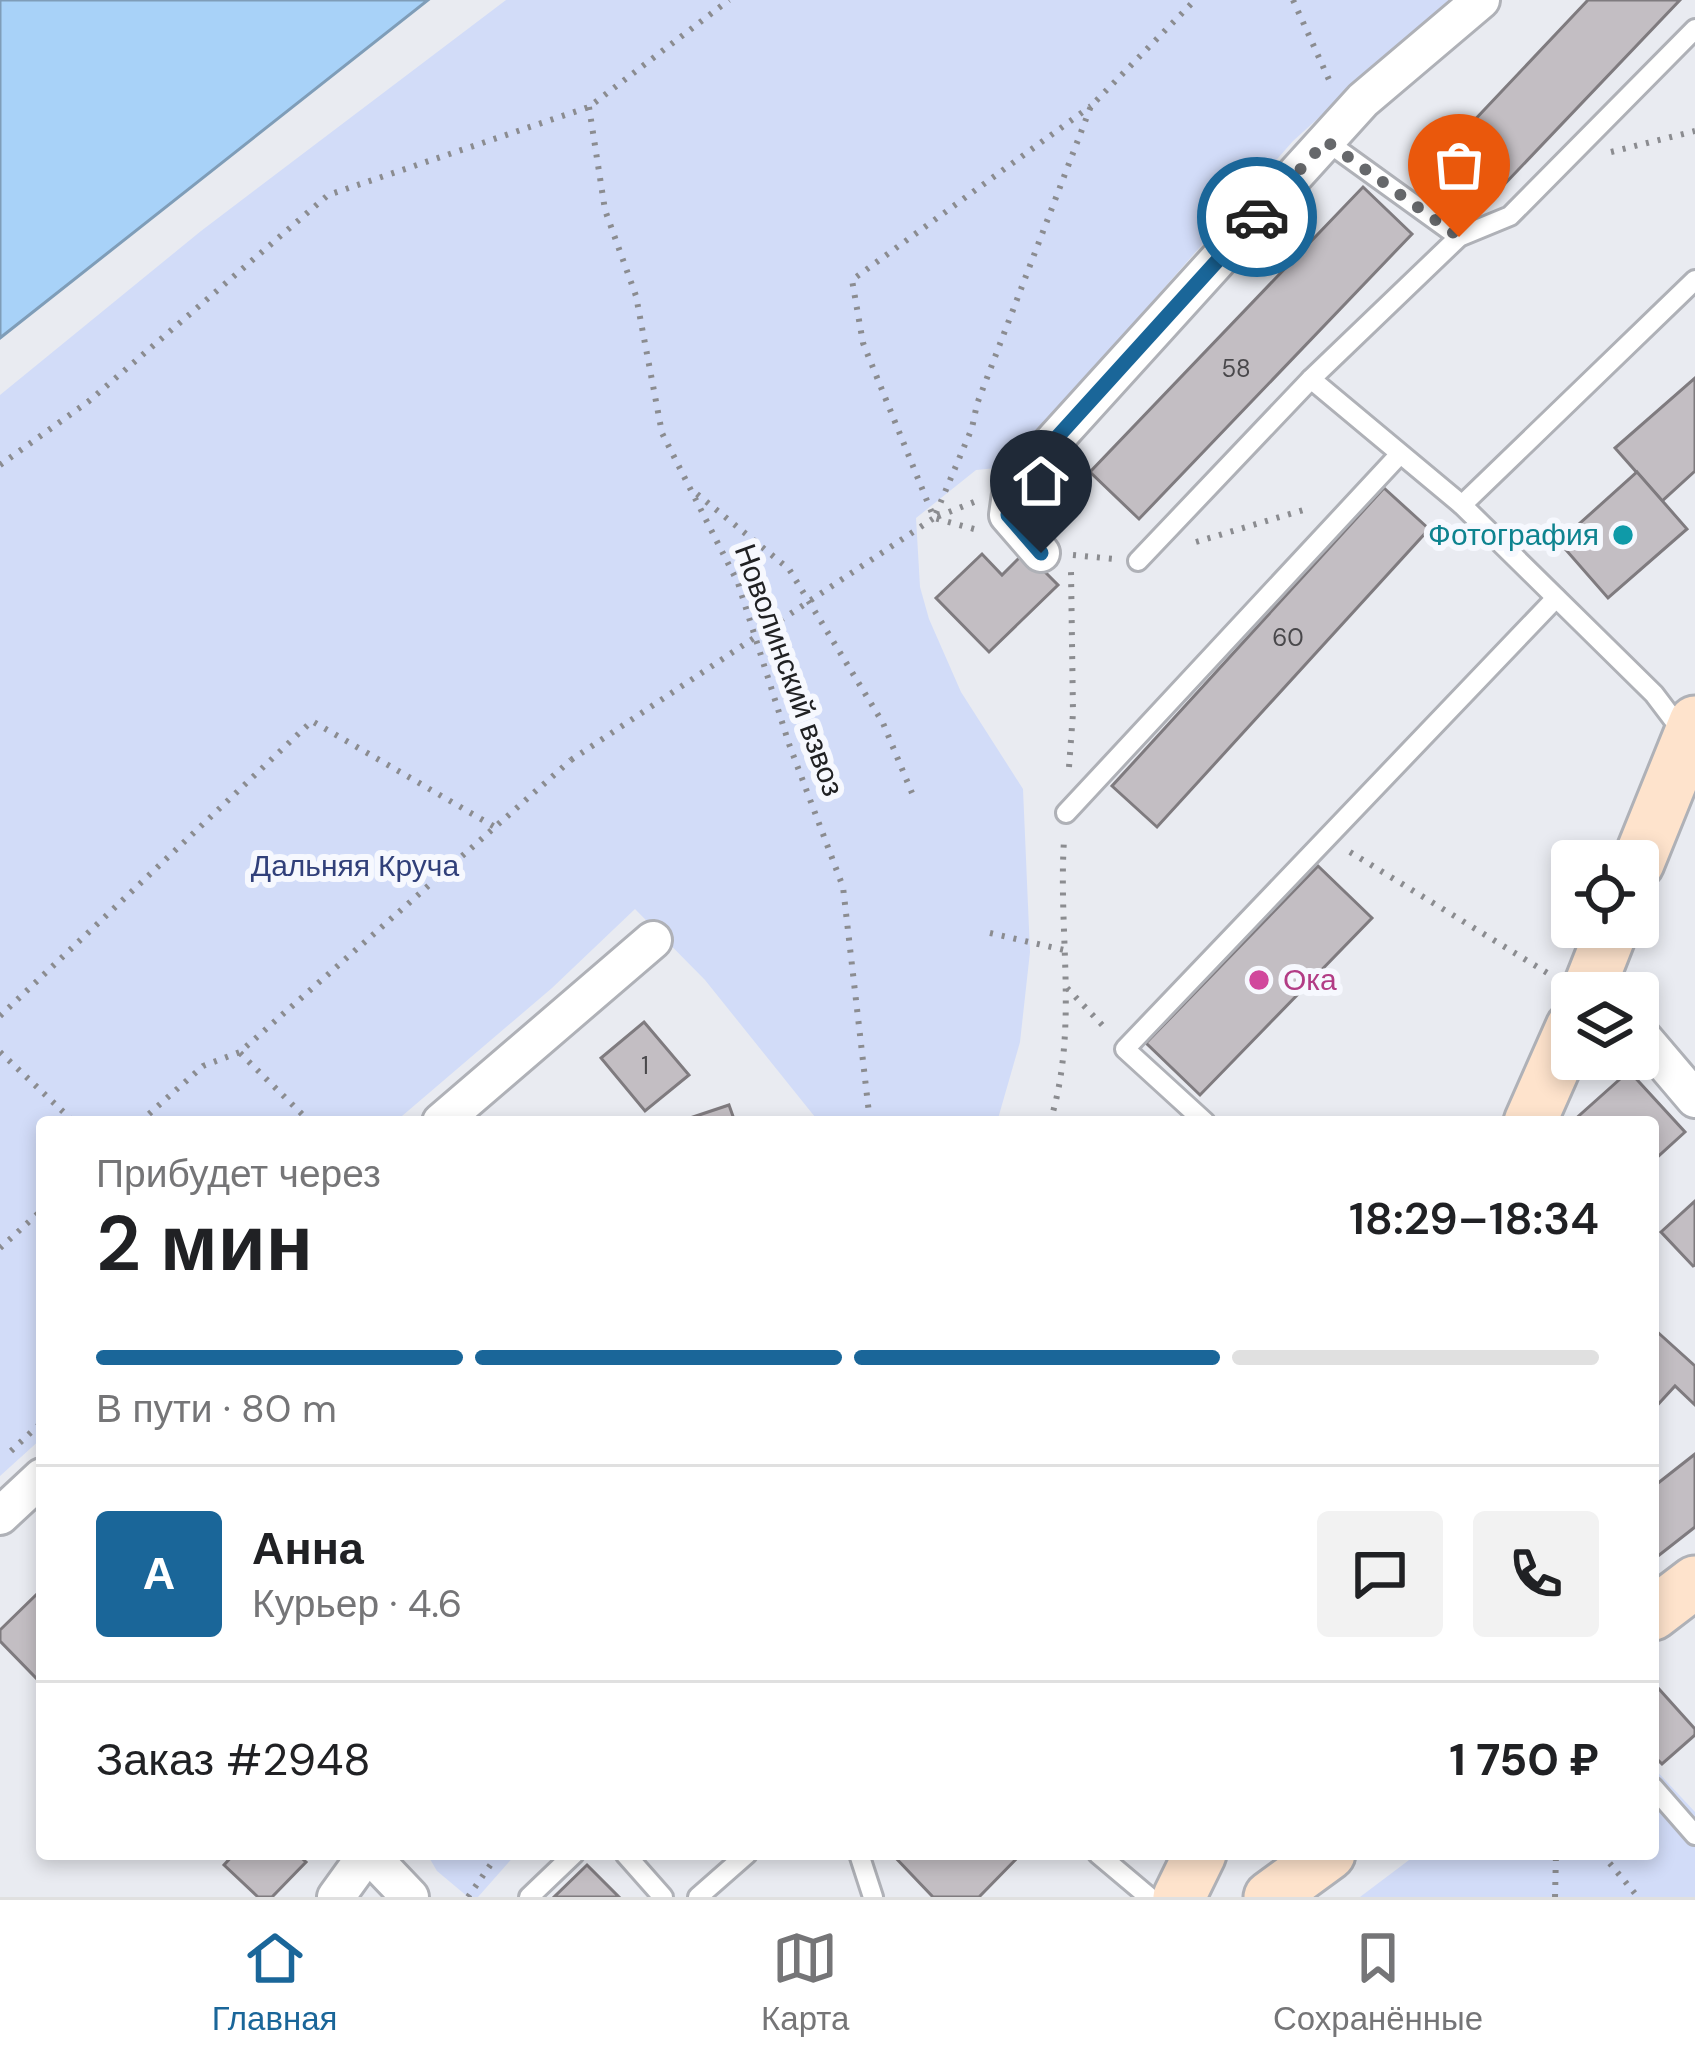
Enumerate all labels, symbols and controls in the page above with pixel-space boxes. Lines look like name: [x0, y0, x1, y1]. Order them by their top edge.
pin: [1408, 114, 1510, 237]
icon: bag: [1426, 132, 1492, 198]
courier: [1197, 157, 1317, 277]
icon: car: [1224, 184, 1290, 250]
house number: 58: [1221, 353, 1251, 384]
pin: [990, 430, 1092, 553]
icon: home: [1008, 448, 1074, 514]
place label: Фотография: [1428, 515, 1599, 554]
marker: Фотография: [1610, 522, 1636, 548]
street label: Новолинский взвоз: [726, 538, 853, 801]
house number: 60: [1272, 622, 1304, 653]
map controls: [1551, 840, 1659, 1080]
button: locate: [1551, 840, 1659, 948]
park label: Дальняя Круча: [251, 846, 459, 885]
place label: Ока: [1283, 960, 1337, 999]
marker: Ока: [1246, 967, 1272, 993]
button: layers: [1551, 972, 1659, 1080]
house number: 1: [641, 1050, 649, 1081]
text: Прибудет через: [96, 1148, 381, 1199]
text: 18:29–18:34: [1349, 1189, 1599, 1248]
text: 2 мин: [96, 1193, 313, 1294]
text: В пути · 80 m: [96, 1383, 337, 1434]
button: chat: [1317, 1511, 1443, 1637]
button: phone: [1473, 1511, 1599, 1637]
text: Анна: [252, 1519, 364, 1578]
text: А: [143, 1544, 175, 1603]
text: Курьер · 4.6: [252, 1578, 462, 1629]
text: Заказ #2948: [96, 1730, 371, 1789]
text: 1 750 ₽: [1449, 1730, 1599, 1789]
tab: Главная: [212, 1925, 337, 2040]
tab: Карта: [761, 1925, 849, 2040]
tab: Сохранённые: [1273, 1925, 1483, 2040]

